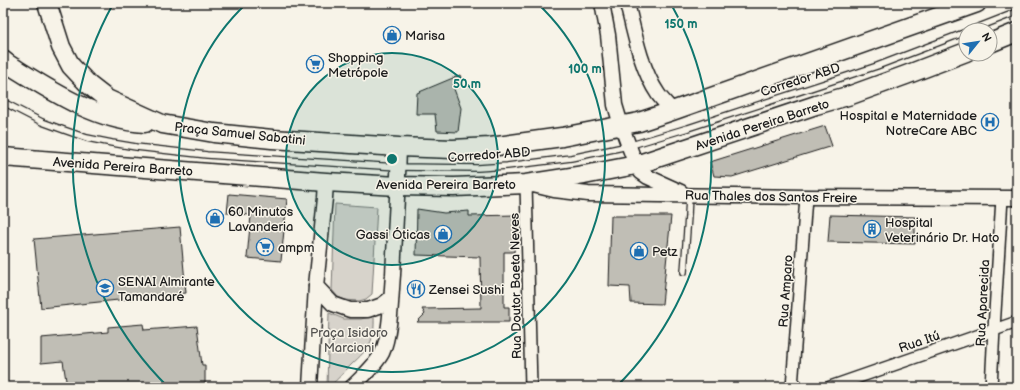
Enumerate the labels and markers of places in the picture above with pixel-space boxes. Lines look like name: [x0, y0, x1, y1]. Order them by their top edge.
shop icon: Marisa: [382, 25, 402, 45]
place label: Marisa: [405, 28, 445, 44]
place label: Shopping Metrópole: [328, 50, 388, 81]
supermarket icon: Shopping Metrópole: [305, 54, 325, 74]
place label: Hospital e Maternidade NotreCare ABC: [840, 108, 977, 139]
hospital icon: Hospital e Maternidade NotreCare ABC: [980, 112, 1000, 132]
centre of rings: [385, 152, 399, 166]
place label: 60 Minutos Lavanderia: [228, 204, 294, 235]
shop icon: 60 Minutos Lavanderia: [205, 208, 225, 228]
place label: Hospital Veterinário Dr. Hato: [885, 215, 999, 246]
building icon: Hospital Veterinário Dr. Hato: [862, 219, 882, 239]
shop icon: Gassi Óticas: [433, 224, 453, 244]
place label: Gassi Óticas: [356, 226, 431, 243]
supermarket icon: ampm: [255, 237, 275, 257]
place label: ampm: [278, 240, 315, 256]
shop icon: Petz: [629, 241, 649, 261]
place label: Petz: [652, 244, 678, 260]
place label: SENAI Almirante Tamandaré: [118, 274, 215, 305]
school or university icon: SENAI Almirante Tamandaré: [95, 278, 115, 298]
restaurant icon: Zensei Sushi: [406, 279, 426, 299]
place label: Zensei Sushi: [428, 282, 504, 298]

